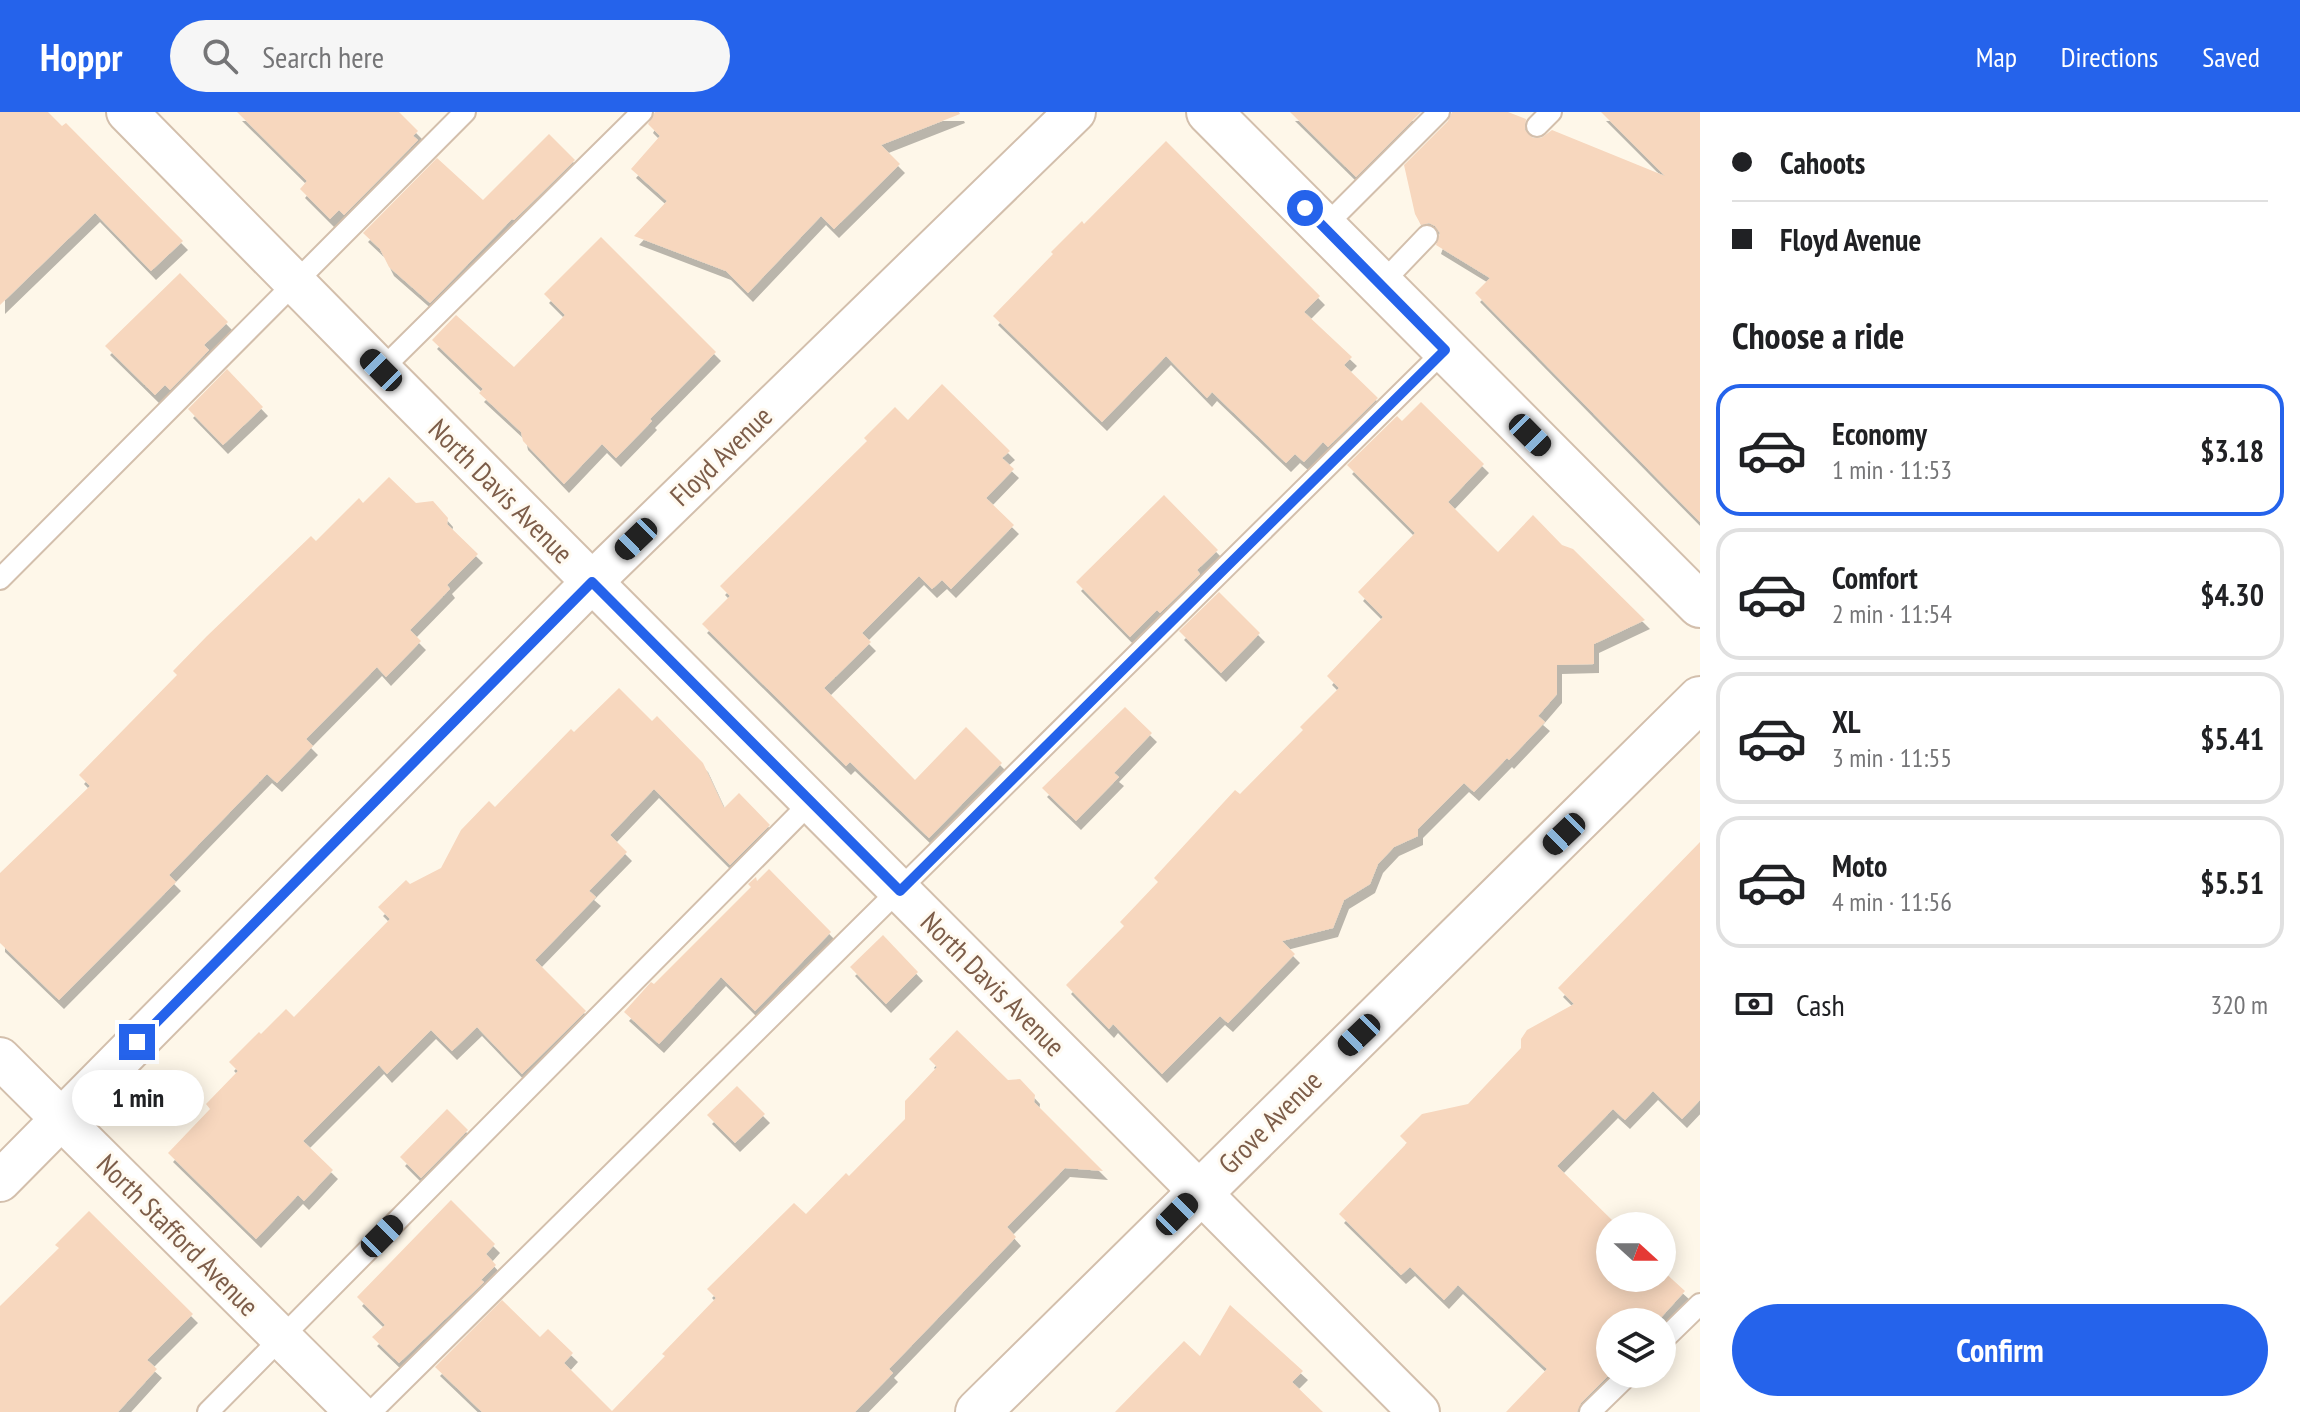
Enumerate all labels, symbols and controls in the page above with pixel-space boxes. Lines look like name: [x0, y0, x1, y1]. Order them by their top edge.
search box: [170, 20, 730, 92]
text: Hoppr: [40, 32, 122, 81]
icon: search: [198, 34, 242, 78]
text: Search here: [262, 37, 384, 76]
text: Map: [1976, 38, 2017, 75]
text: Directions: [2061, 38, 2158, 75]
text: Saved: [2202, 38, 2260, 75]
text: Cahoots: [1780, 143, 1865, 182]
route start: [1287, 190, 1323, 226]
text: Floyd Avenue: [1780, 220, 1921, 259]
text: Choose a ride: [1732, 312, 1904, 359]
car: [356, 345, 406, 395]
street label: Floyd Avenue: [662, 398, 780, 514]
street label: North Davis Avenue: [421, 410, 582, 571]
car: [1505, 410, 1555, 460]
icon: car: [1736, 414, 1808, 486]
text: Economy: [1832, 414, 1927, 453]
text: $3.18: [2200, 431, 2264, 470]
text: 1 min · 11:53: [1832, 453, 1952, 486]
car: [610, 514, 662, 564]
icon: car: [1736, 558, 1808, 630]
text: Comfort: [1832, 558, 1918, 597]
text: $4.30: [2200, 575, 2264, 614]
text: 2 min · 11:54: [1832, 597, 1952, 630]
icon: car: [1736, 702, 1808, 774]
text: XL: [1832, 702, 1861, 741]
text: $5.41: [2200, 719, 2264, 758]
text: 3 min · 11:55: [1832, 741, 1952, 774]
car: [1538, 809, 1590, 859]
icon: car: [1736, 846, 1808, 918]
text: Moto: [1832, 846, 1887, 885]
text: $5.51: [2200, 863, 2264, 902]
text: 4 min · 11:56: [1832, 885, 1952, 918]
street label: North Davis Avenue: [913, 903, 1074, 1064]
icon: cash: [1732, 982, 1776, 1026]
text: Cash: [1796, 985, 1845, 1024]
text: 320 m: [2210, 988, 2268, 1021]
car: [1333, 1010, 1385, 1060]
route end: [119, 1024, 155, 1060]
street label: Grove Avenue: [1210, 1062, 1329, 1181]
callout: 1 min: [71, 1070, 203, 1126]
text: 1 min: [112, 1081, 164, 1114]
street label: North Stafford Avenue: [89, 1146, 267, 1324]
car: [1152, 1189, 1202, 1239]
car: [357, 1211, 407, 1261]
north arrow: [1596, 1212, 1676, 1292]
map controls: [1596, 1212, 1676, 1388]
button: Confirm: [1732, 1304, 2268, 1396]
button: layers: [1596, 1308, 1676, 1388]

